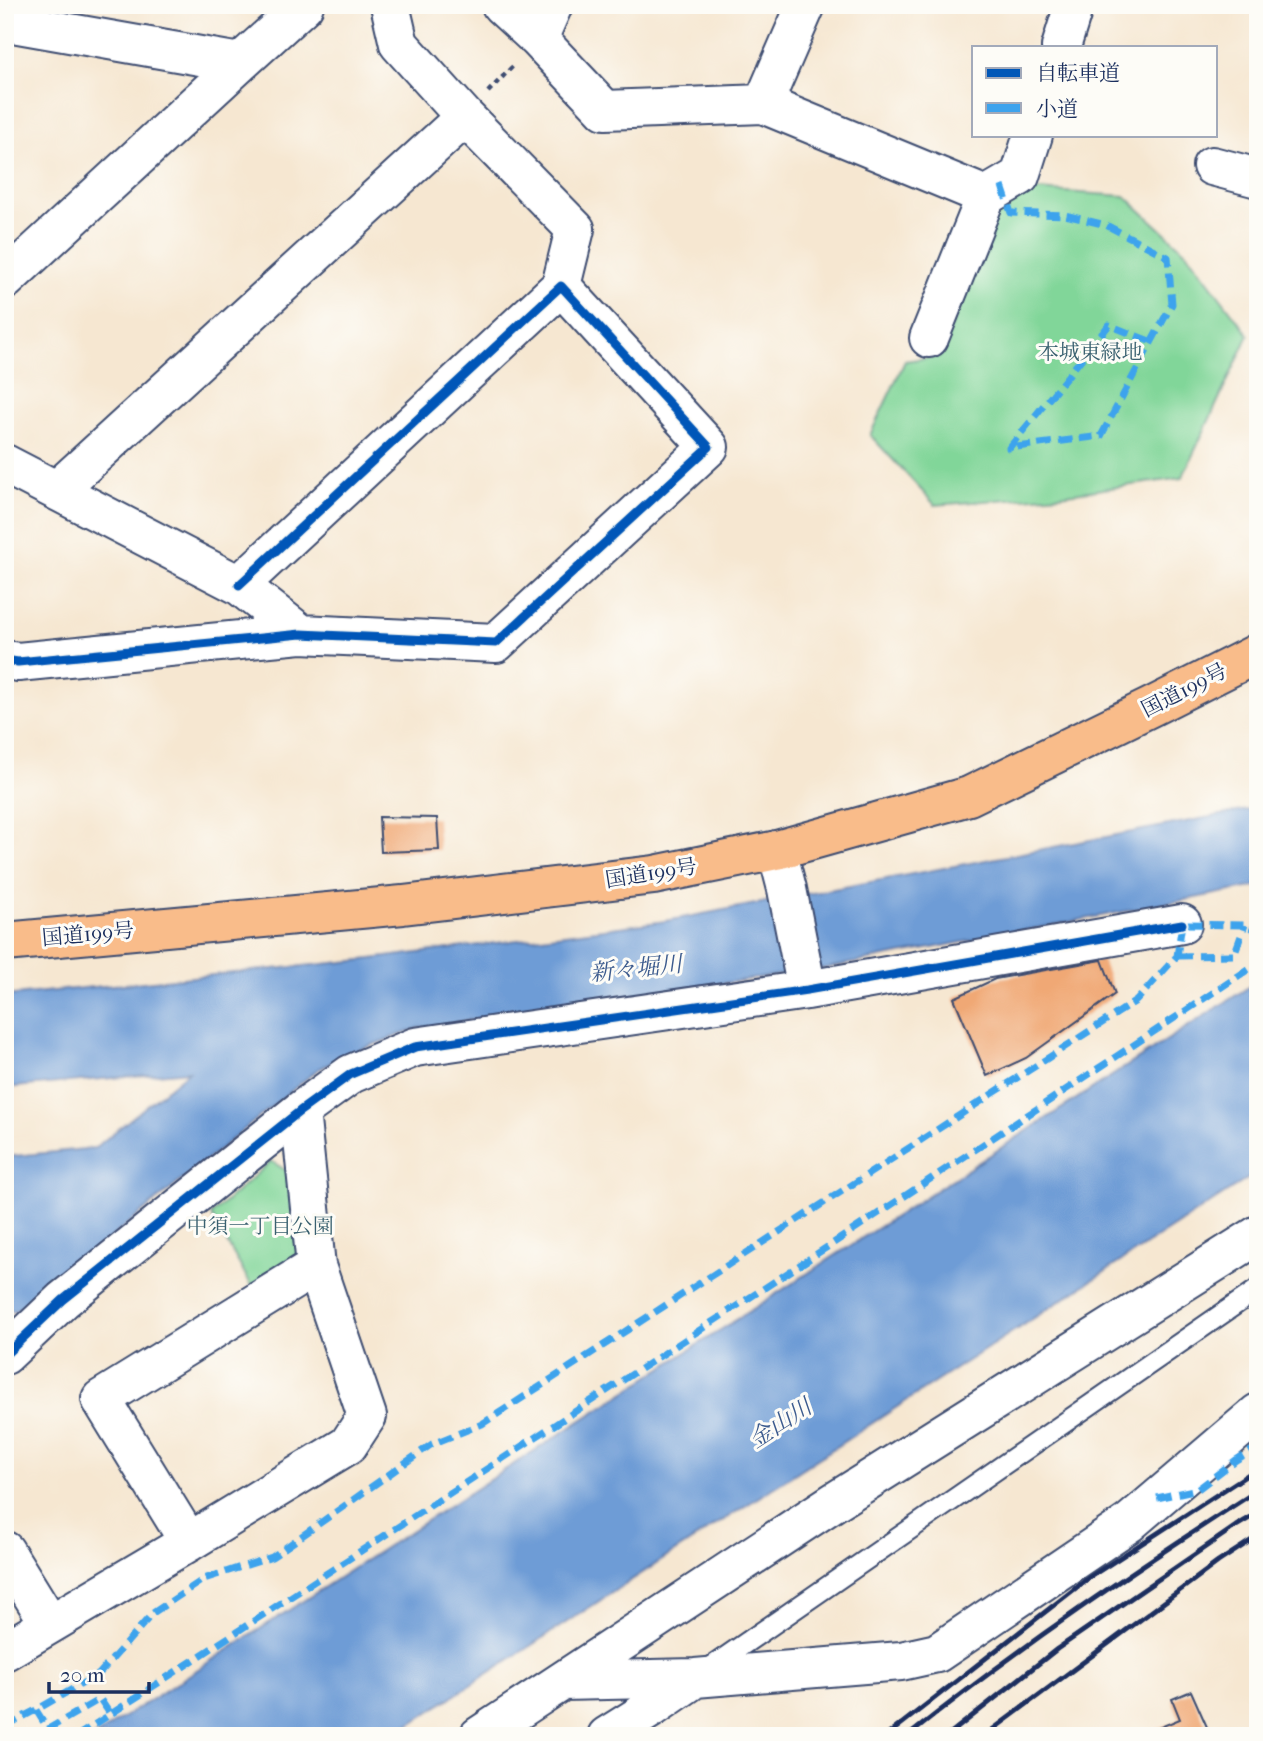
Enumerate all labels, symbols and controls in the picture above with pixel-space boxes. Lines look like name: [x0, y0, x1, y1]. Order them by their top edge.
legend: [972, 46, 1218, 136]
text: 自転車道: [1036, 61, 1120, 85]
text: 小道: [1036, 97, 1078, 121]
park label: 本城東緑地: [1038, 340, 1143, 364]
street label: 国道199号: [1137, 658, 1231, 722]
street label: 国道199号: [603, 854, 699, 892]
street label: 国道199号: [41, 918, 135, 950]
water label: 新々堀川: [589, 950, 686, 987]
park label: 中須一丁目公園: [187, 1214, 334, 1238]
water label: 金山川: [744, 1392, 819, 1454]
scale bar: [49, 1650, 149, 1694]
text: 20 m: [60, 1663, 105, 1687]

